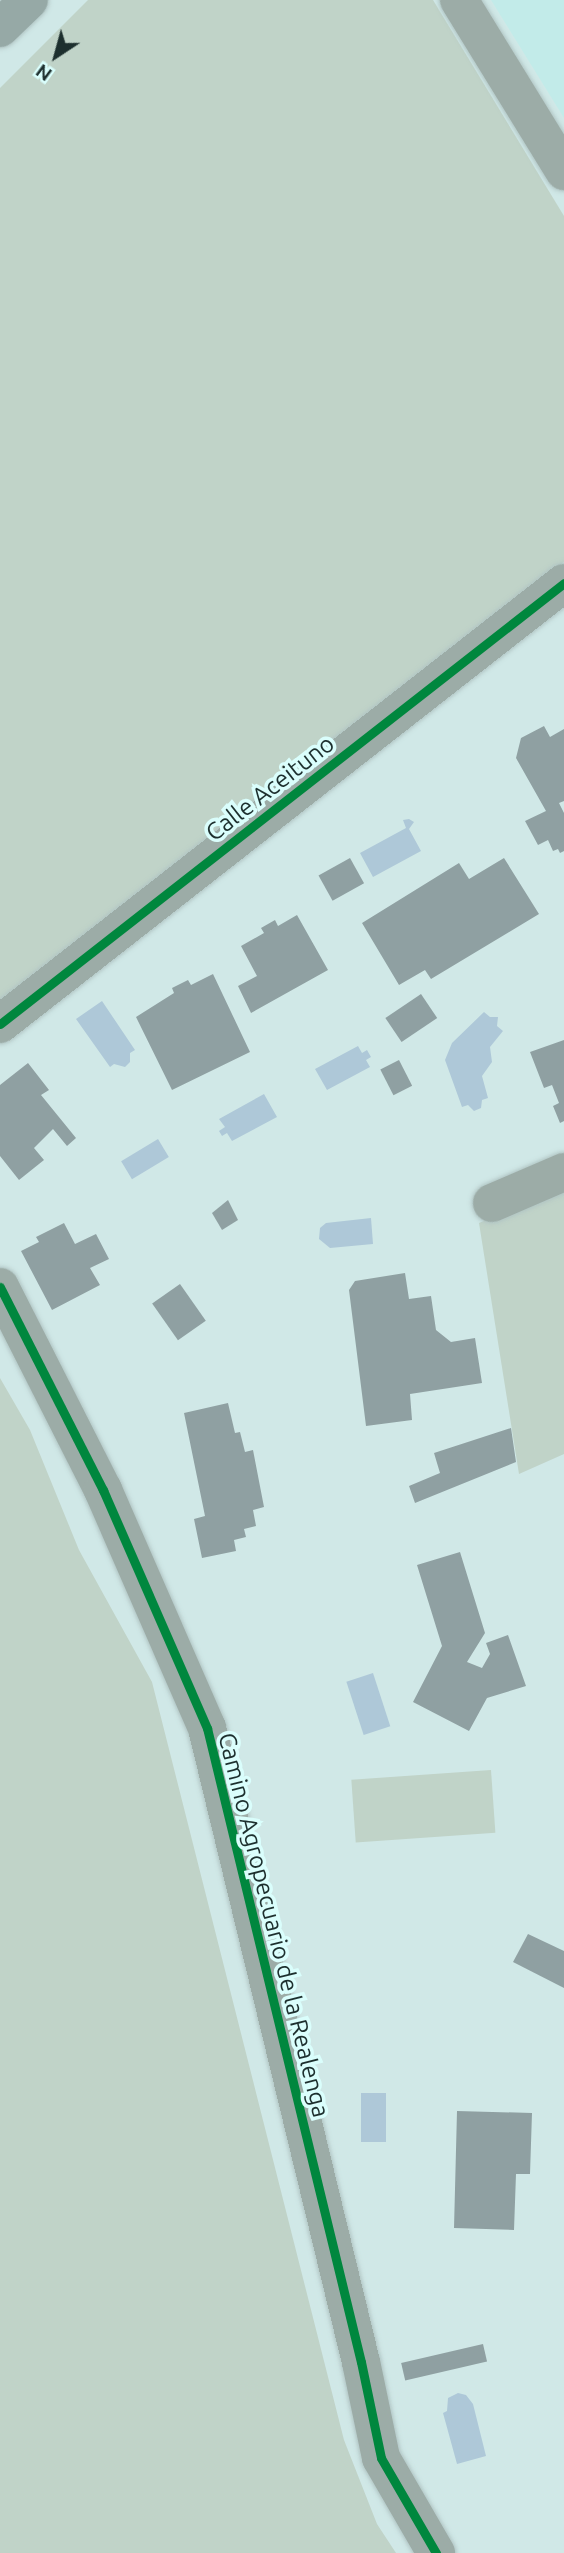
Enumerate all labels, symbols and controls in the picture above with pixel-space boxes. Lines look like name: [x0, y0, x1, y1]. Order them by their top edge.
north arrow: [21, 21, 91, 91]
text: N: [31, 60, 56, 86]
street label: Calle Aceituno: [200, 729, 340, 847]
street label: Camino Agropecuario de la Realenga: [212, 1730, 336, 2120]

